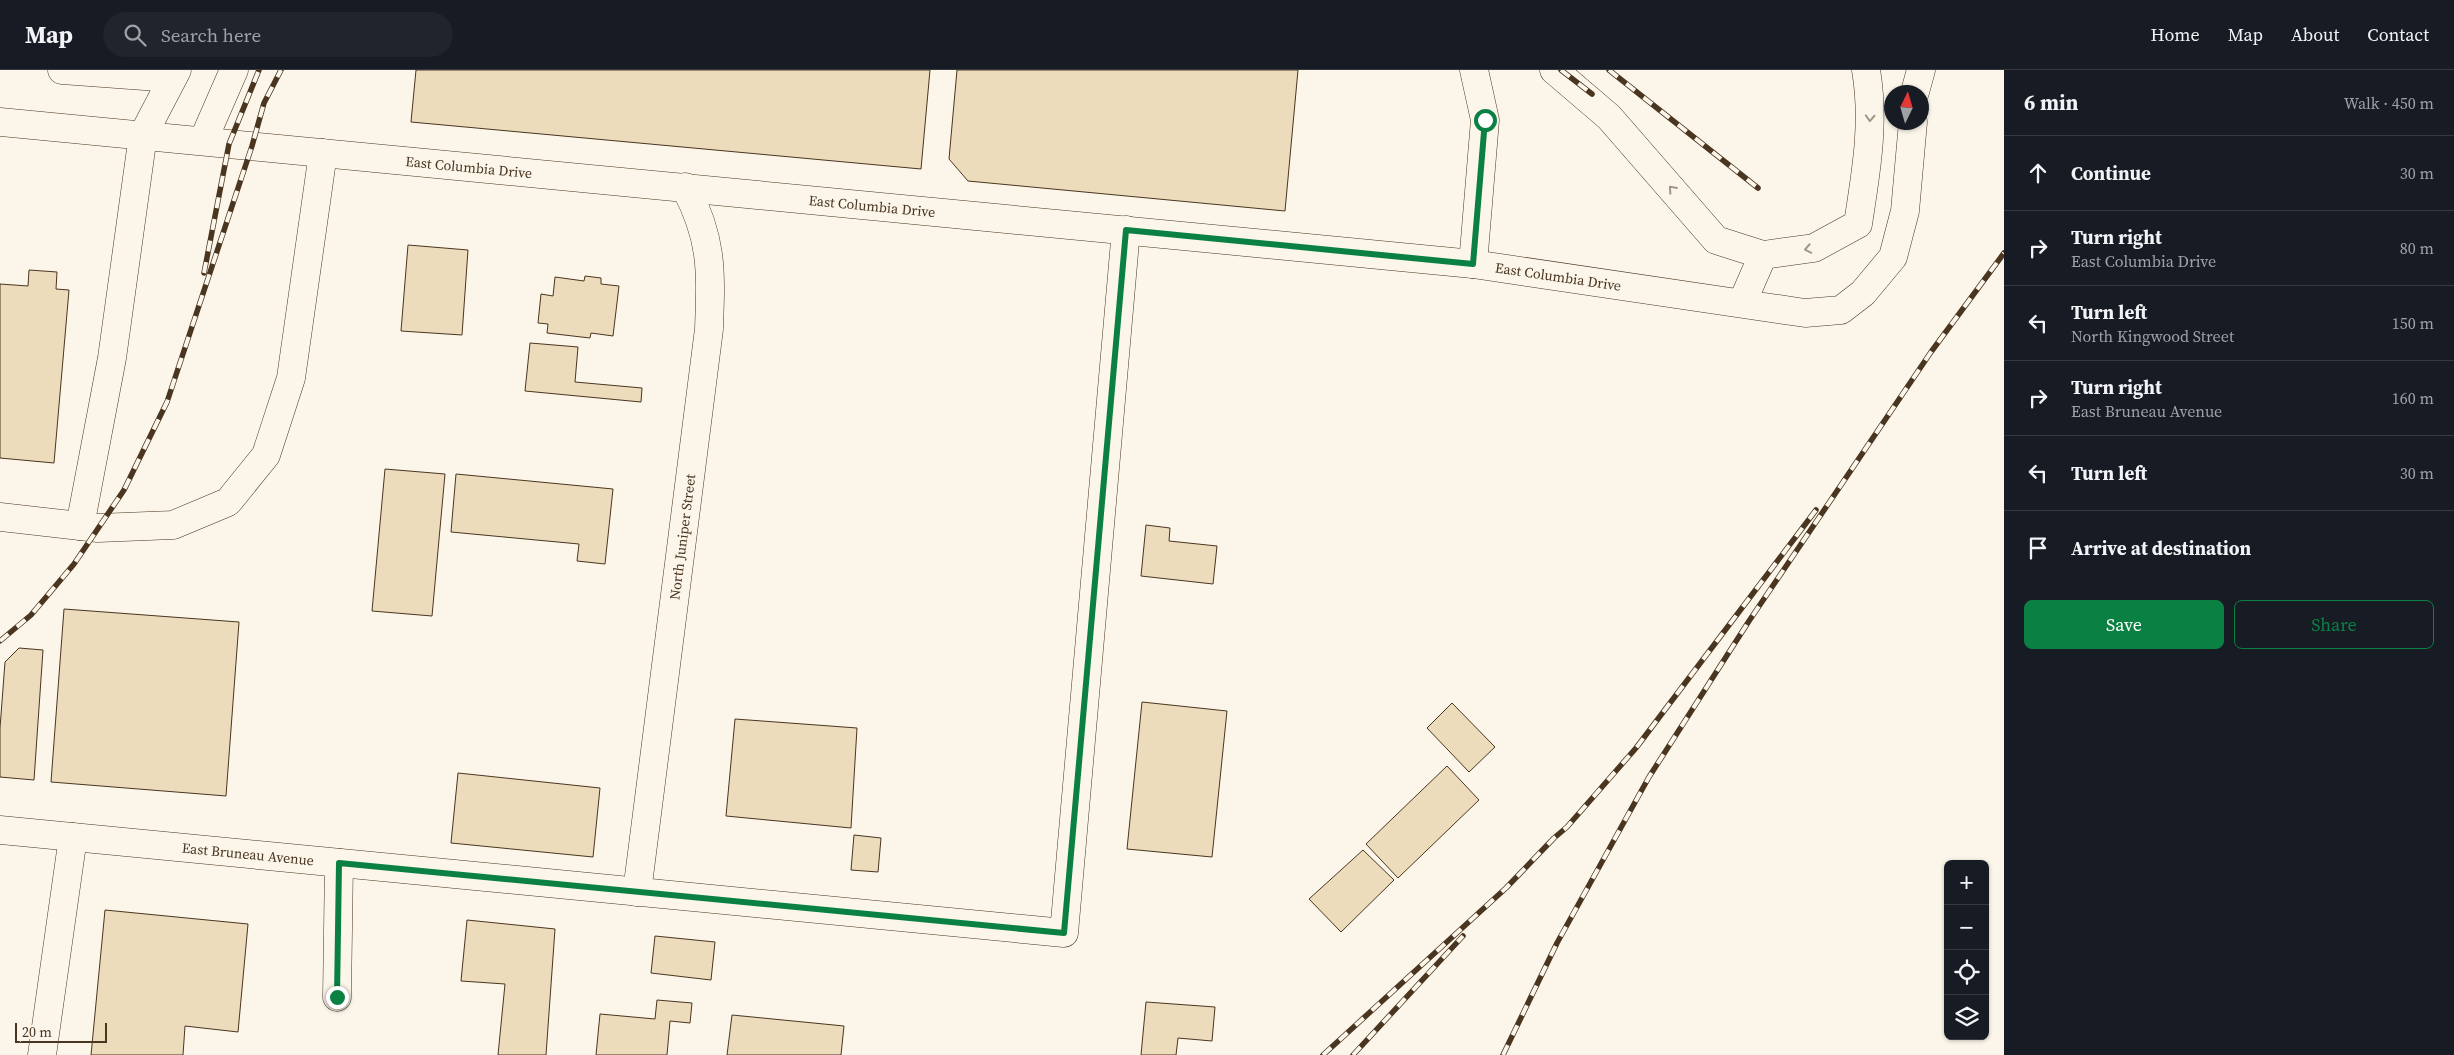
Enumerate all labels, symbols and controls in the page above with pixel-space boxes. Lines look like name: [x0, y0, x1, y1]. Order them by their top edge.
search box: [103, 12, 453, 57]
text: Map: [25, 18, 73, 51]
icon: search: [121, 21, 149, 49]
text: Search here: [161, 22, 261, 48]
text: Home: [2151, 22, 2200, 47]
text: Map: [2228, 22, 2263, 47]
text: About: [2291, 22, 2339, 47]
text: Contact: [2367, 22, 2429, 47]
north arrow: [1884, 85, 1929, 130]
text: 6 min: [2024, 88, 2079, 117]
text: Walk · 450 m: [2344, 92, 2434, 114]
route start: [1474, 109, 1497, 132]
one-way arrow: [1865, 115, 1876, 123]
street label: East Columbia Drive: [405, 151, 533, 183]
icon: ahead: [2024, 159, 2052, 187]
text: Continue: [2071, 160, 2151, 186]
text: 30 m: [2400, 162, 2434, 184]
one-way arrow: [1669, 186, 1678, 195]
street label: East Columbia Drive: [808, 190, 936, 222]
text: Turn right: [2071, 224, 2162, 250]
icon: right: [2024, 234, 2052, 262]
text: 80 m: [2400, 237, 2434, 259]
one-way arrow: [1803, 243, 1812, 253]
text: East Columbia Drive: [2071, 250, 2216, 272]
street label: East Columbia Drive: [1494, 257, 1623, 296]
text: Turn left: [2071, 299, 2147, 325]
icon: left: [2024, 309, 2052, 337]
text: 150 m: [2392, 312, 2434, 334]
text: North Kingwood Street: [2071, 325, 2234, 347]
text: Turn right: [2071, 374, 2162, 400]
icon: right: [2024, 384, 2052, 412]
text: 160 m: [2392, 387, 2434, 409]
text: East Bruneau Avenue: [2071, 400, 2222, 422]
icon: left: [2024, 459, 2052, 487]
text: Turn left: [2071, 460, 2147, 486]
text: 30 m: [2400, 462, 2434, 484]
street label: North Juniper Street: [664, 472, 700, 601]
icon: arrive: [2024, 534, 2052, 562]
text: Arrive at destination: [2071, 535, 2251, 561]
button: Save: [2024, 600, 2224, 649]
button: Share: [2234, 600, 2434, 649]
street label: East Bruneau Avenue: [181, 838, 315, 870]
map controls: [1944, 860, 1989, 1040]
button: +: [1944, 860, 1989, 905]
button: −: [1944, 905, 1989, 950]
button: locate: [1944, 950, 1989, 995]
route end: [326, 986, 349, 1009]
button: layers: [1944, 995, 1989, 1040]
scale bar: [15, 1020, 108, 1043]
text: 20 m: [22, 1022, 52, 1042]

